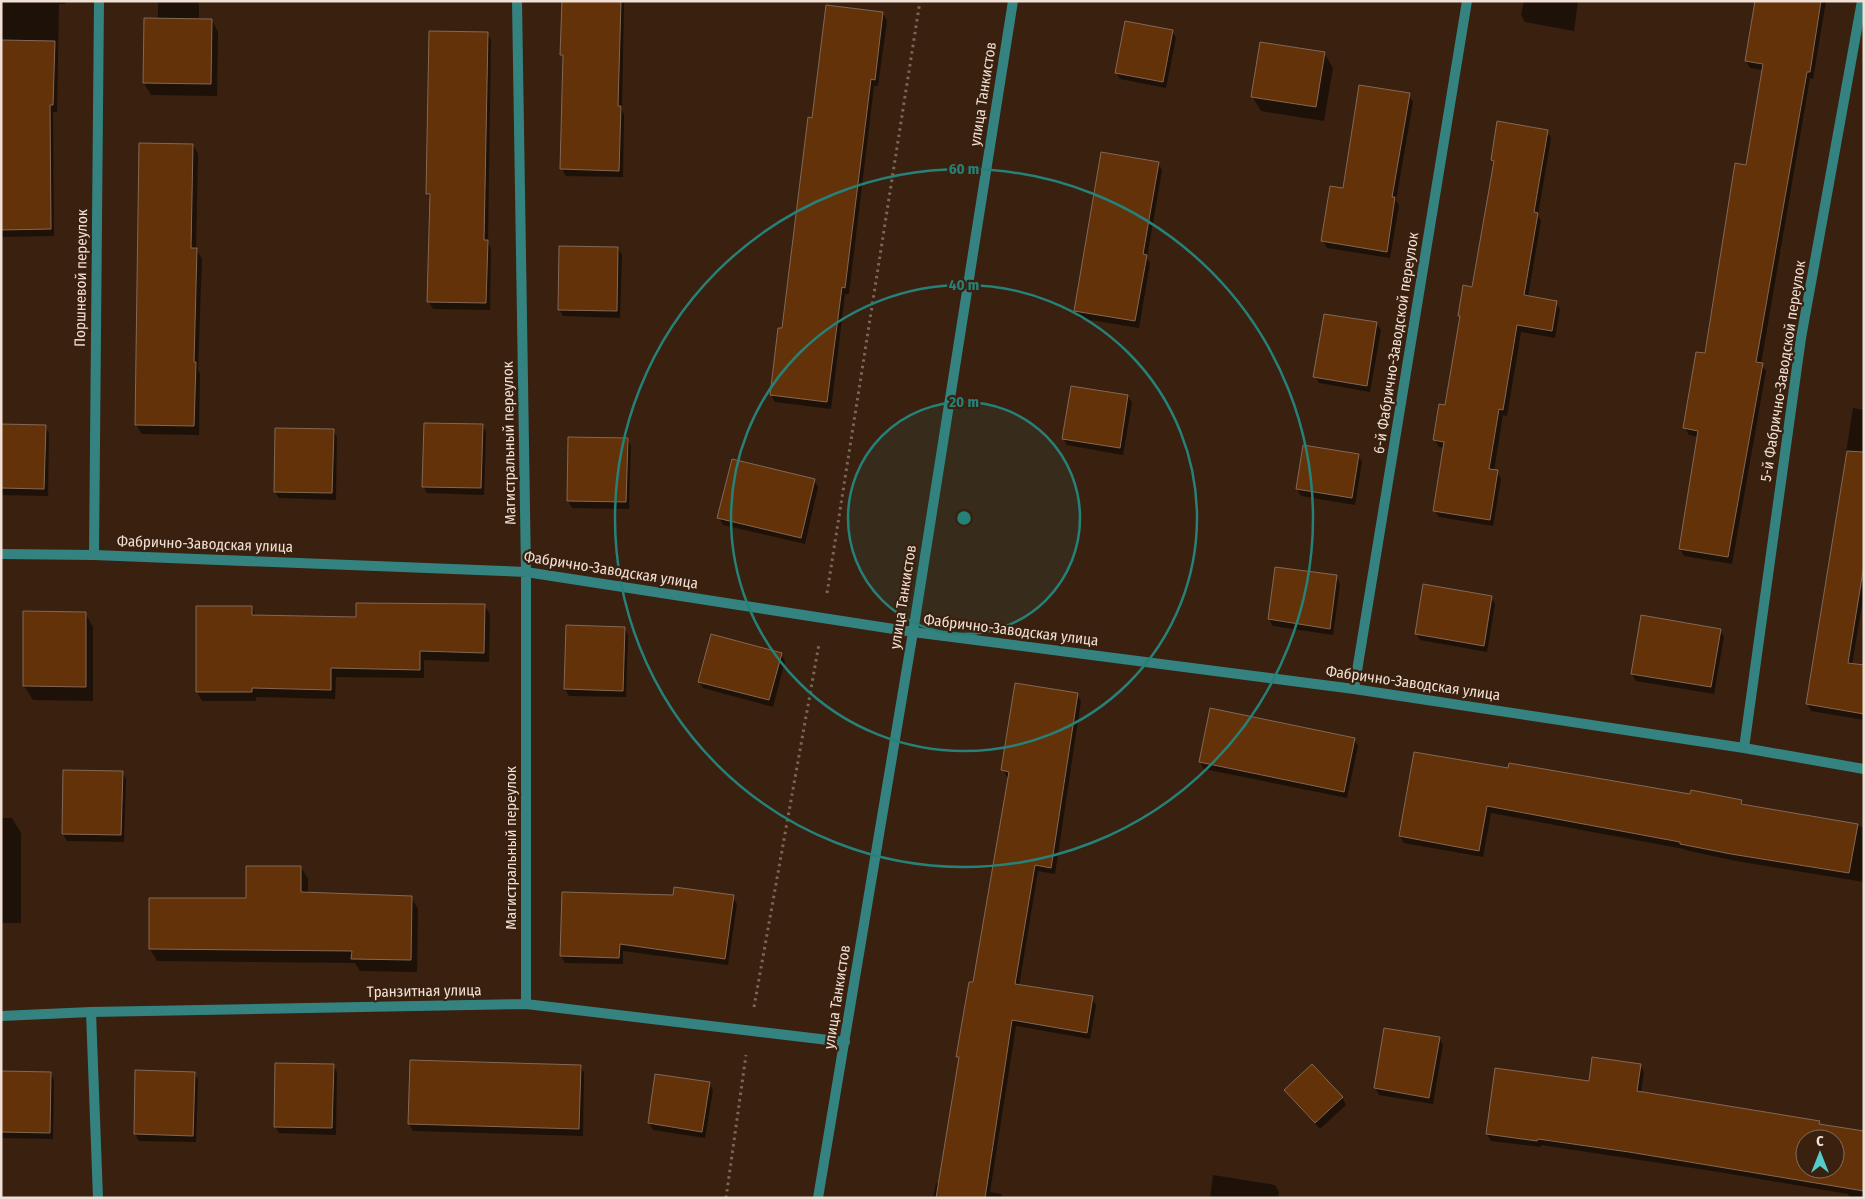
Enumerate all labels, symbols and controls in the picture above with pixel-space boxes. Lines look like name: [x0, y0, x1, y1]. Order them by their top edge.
street label: улица Танкистов: [966, 41, 1000, 147]
text: 60 m: [949, 160, 979, 178]
street label: Поршневой переулок: [71, 209, 91, 347]
street label: 6-й Фабрично-Заводской переулок: [1370, 231, 1422, 455]
street label: 5-й Фабрично-Заводской переулок: [1757, 259, 1809, 483]
text: 40 m: [949, 276, 979, 294]
street label: Магистральный переулок: [499, 361, 519, 525]
text: 20 m: [948, 393, 979, 411]
centre of rings: [955, 509, 973, 527]
street label: Фабрично-Заводская улица: [117, 532, 293, 556]
street label: улица Танкистов: [886, 544, 920, 650]
street label: Фабрично-Заводская улица: [523, 547, 699, 593]
street label: Фабрично-Заводская улица: [923, 610, 1099, 650]
street label: Фабрично-Заводская улица: [1325, 662, 1501, 704]
street label: Магистральный переулок: [502, 766, 520, 930]
street label: улица Танкистов: [820, 944, 854, 1050]
street label: Транзитная улица: [366, 981, 482, 1001]
north arrow: [1795, 1129, 1845, 1179]
text: С: [1816, 1133, 1824, 1150]

